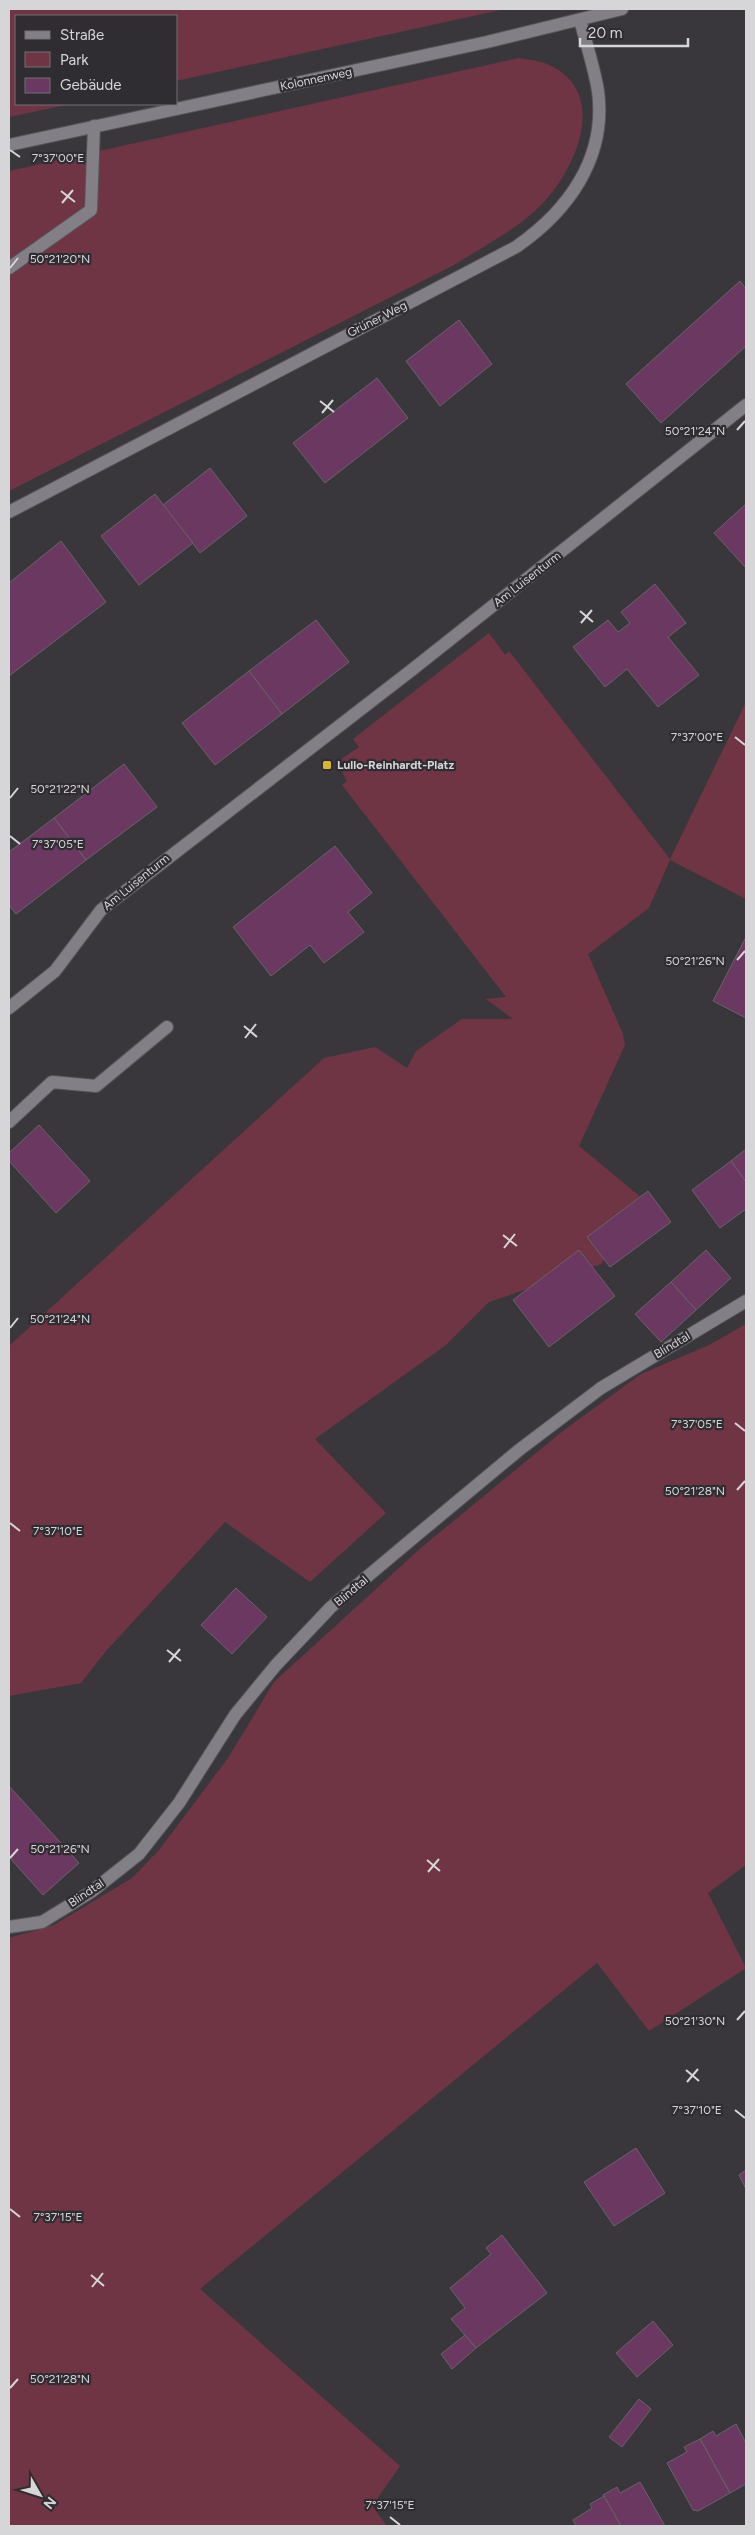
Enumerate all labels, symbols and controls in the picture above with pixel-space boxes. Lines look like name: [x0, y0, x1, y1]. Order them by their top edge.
legend: [15, 15, 178, 105]
scale bar: [580, 15, 688, 47]
text: 20 m: [588, 24, 622, 42]
text: Straße: [60, 26, 104, 44]
text: Park: [60, 51, 89, 69]
street label: Kolonnenweg: [279, 65, 353, 93]
text: Gebäude: [60, 76, 121, 94]
text: 7°37'00"E: [32, 151, 84, 165]
text: 50°21'20"N: [30, 252, 90, 266]
street label: Grüner Weg: [345, 298, 409, 340]
text: 50°21'24"N: [665, 424, 725, 438]
street label: Am Luisenturm: [491, 548, 563, 610]
text: 7°37'00"E: [671, 730, 723, 744]
place label: Lullo-Reinhardt-Platz: [337, 758, 454, 772]
marker: Lullo-Reinhardt-Platz: [321, 759, 333, 771]
text: 50°21'22"N: [30, 782, 90, 796]
text: 7°37'05"E: [32, 837, 84, 851]
street label: Am Luisenturm: [100, 851, 172, 913]
text: 50°21'26"N: [665, 954, 725, 968]
text: 50°21'24"N: [30, 1312, 90, 1326]
street label: Blindtal: [651, 1329, 693, 1361]
text: 7°37'05"E: [671, 1417, 723, 1431]
text: 50°21'28"N: [665, 1484, 725, 1498]
text: 7°37'10"E: [33, 1524, 83, 1538]
street label: Blindtal: [331, 1573, 371, 1609]
text: 50°21'26"N: [30, 1842, 90, 1856]
street label: Blindtal: [66, 1876, 106, 1910]
text: 50°21'30"N: [665, 2014, 725, 2028]
text: 7°37'10"E: [672, 2103, 722, 2117]
text: 7°37'15"E: [33, 2210, 83, 2224]
text: 50°21'28"N: [30, 2372, 90, 2386]
north arrow: [15, 2470, 65, 2520]
text: N: [40, 2493, 60, 2512]
text: 7°37'15"E: [365, 2498, 415, 2512]

